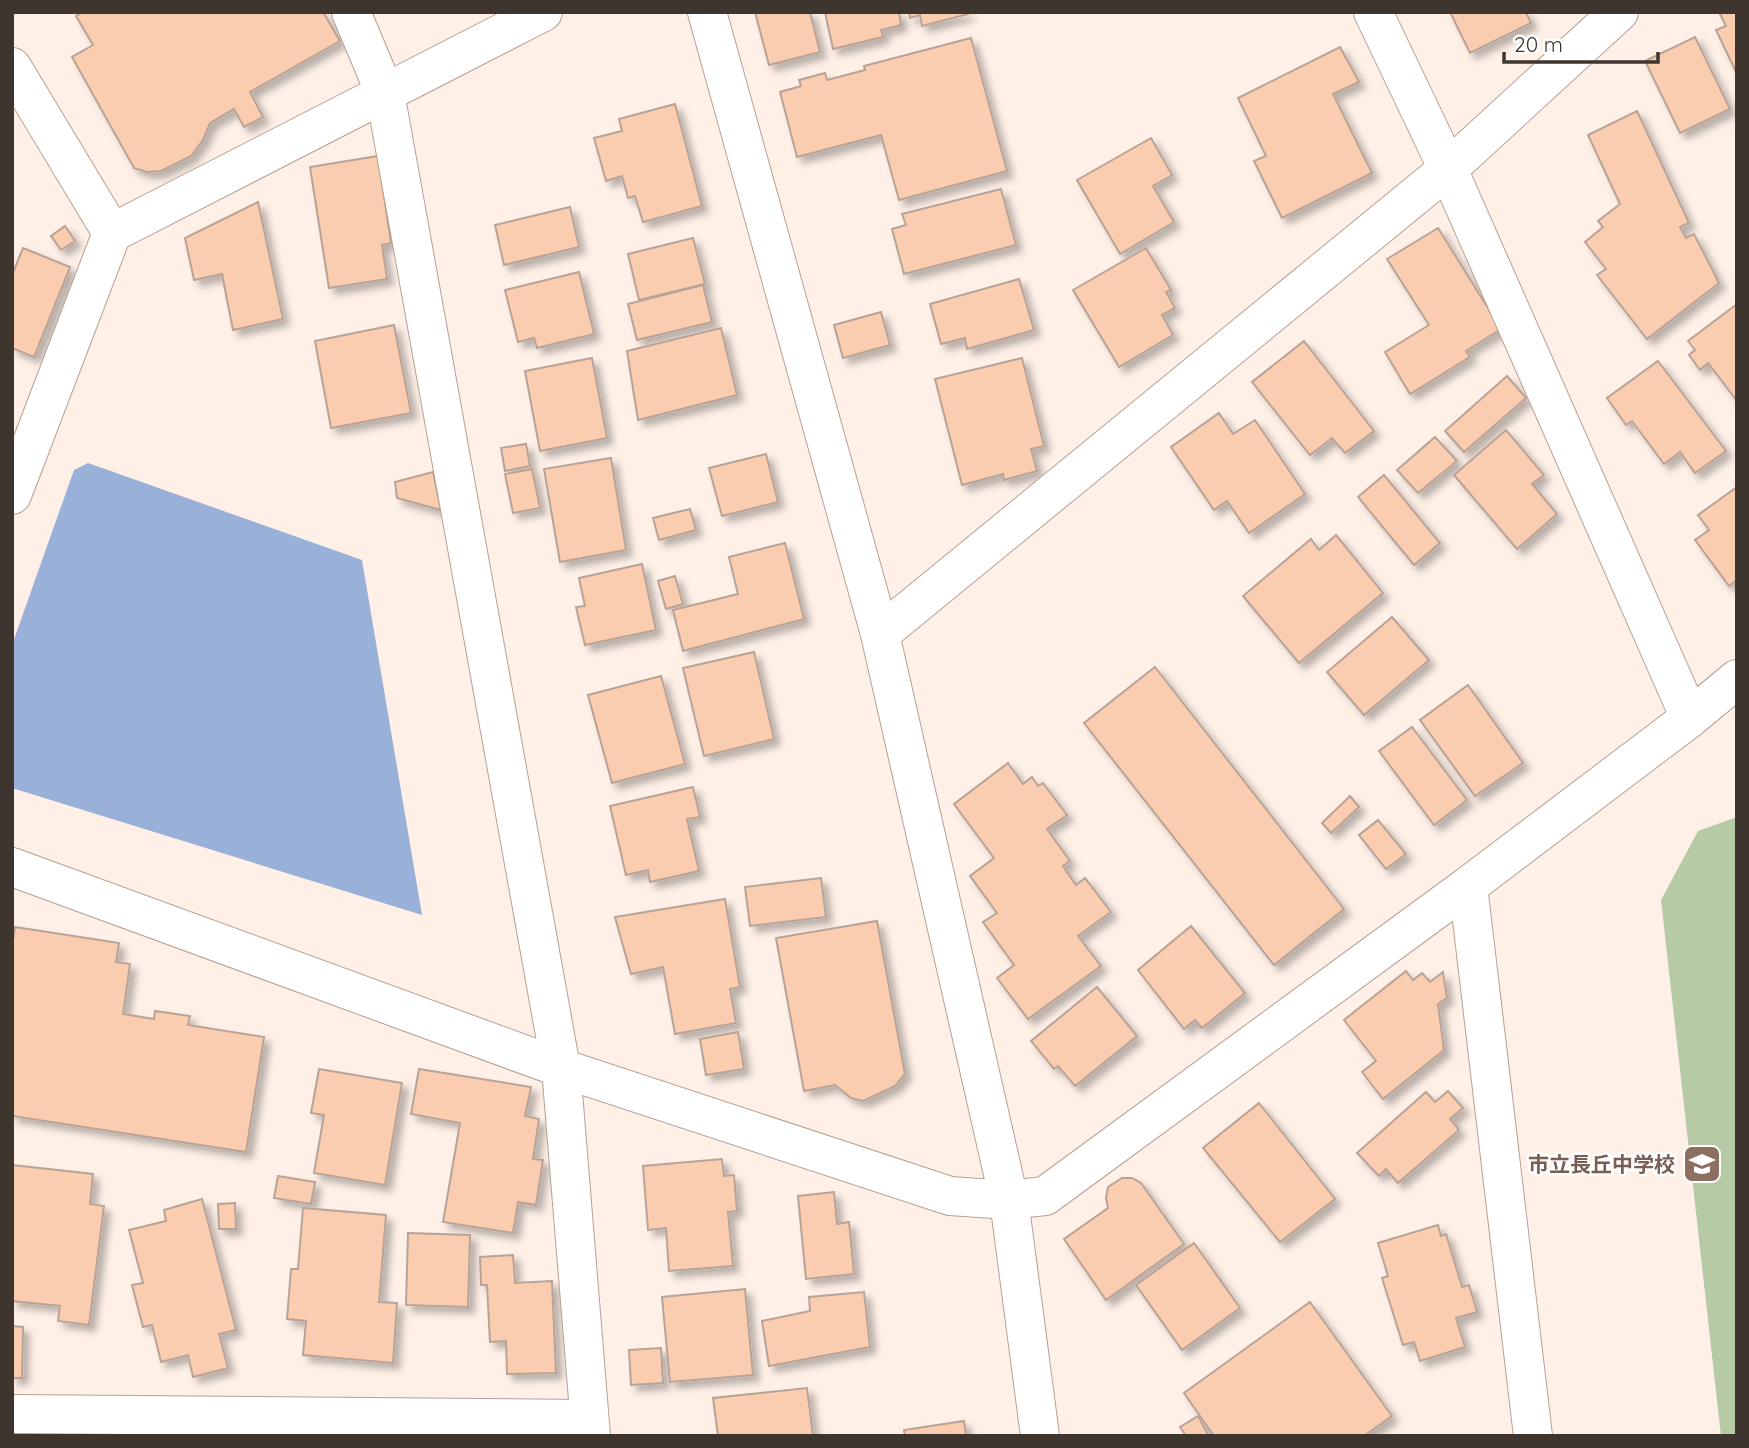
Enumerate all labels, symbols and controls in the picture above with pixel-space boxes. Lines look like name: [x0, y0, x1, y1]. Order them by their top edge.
scale bar: [1504, 21, 1658, 65]
text: 20 m: [1514, 31, 1563, 57]
school or university icon: 市立長丘中学校: [1681, 1143, 1723, 1185]
place label: 市立長丘中学校: [1528, 1151, 1675, 1177]

